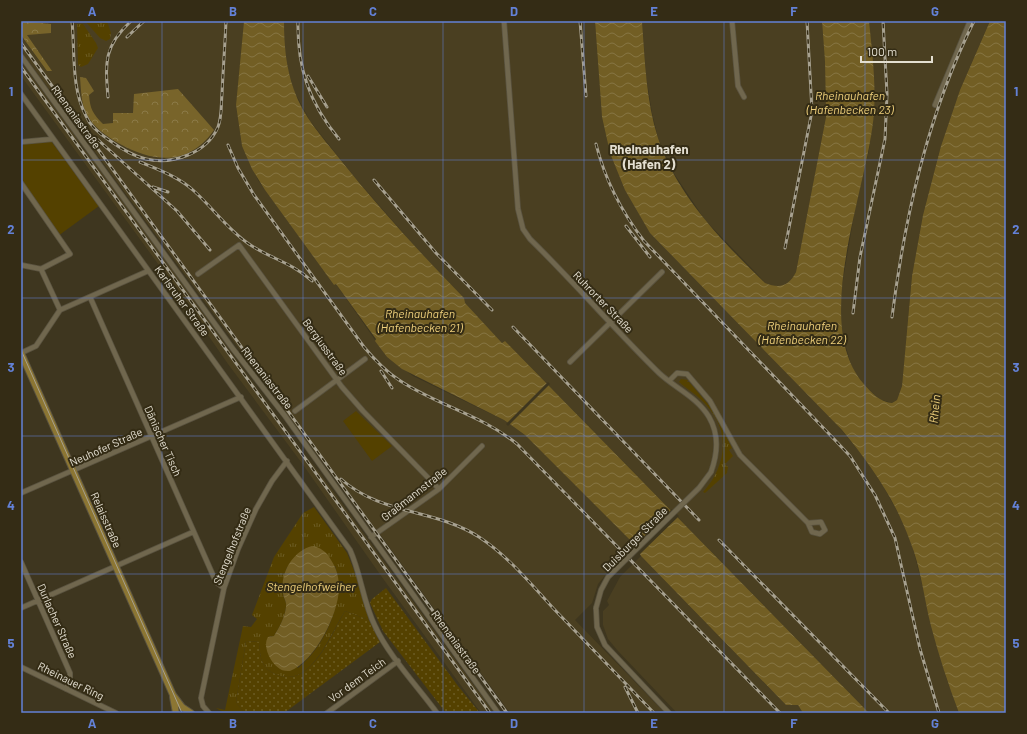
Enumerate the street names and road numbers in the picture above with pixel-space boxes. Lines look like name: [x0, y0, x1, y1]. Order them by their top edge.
street label: Rhenaniastraße: [49, 82, 104, 151]
street label: Karlsruher Straße: [152, 263, 212, 339]
street label: Ruhrorter Straße: [571, 268, 636, 335]
street label: Bergiusstraße: [300, 316, 350, 378]
street label: Rhenaniastraße: [239, 344, 296, 411]
street label: Dänischer Tisch: [142, 404, 185, 478]
street label: Neuhofer Straße: [67, 425, 144, 468]
street label: Graßmannstraße: [378, 464, 449, 523]
street label: Relaisstraße: [88, 490, 125, 550]
street label: Duisburger Straße: [600, 503, 670, 574]
street label: Stengelhofstraße: [210, 505, 253, 587]
street label: Durlacher Straße: [35, 581, 80, 660]
street label: Rhenaniastraße: [429, 607, 484, 676]
street label: Vor dem Teich: [326, 655, 388, 705]
street label: Rheinauer Ring: [36, 659, 107, 702]

